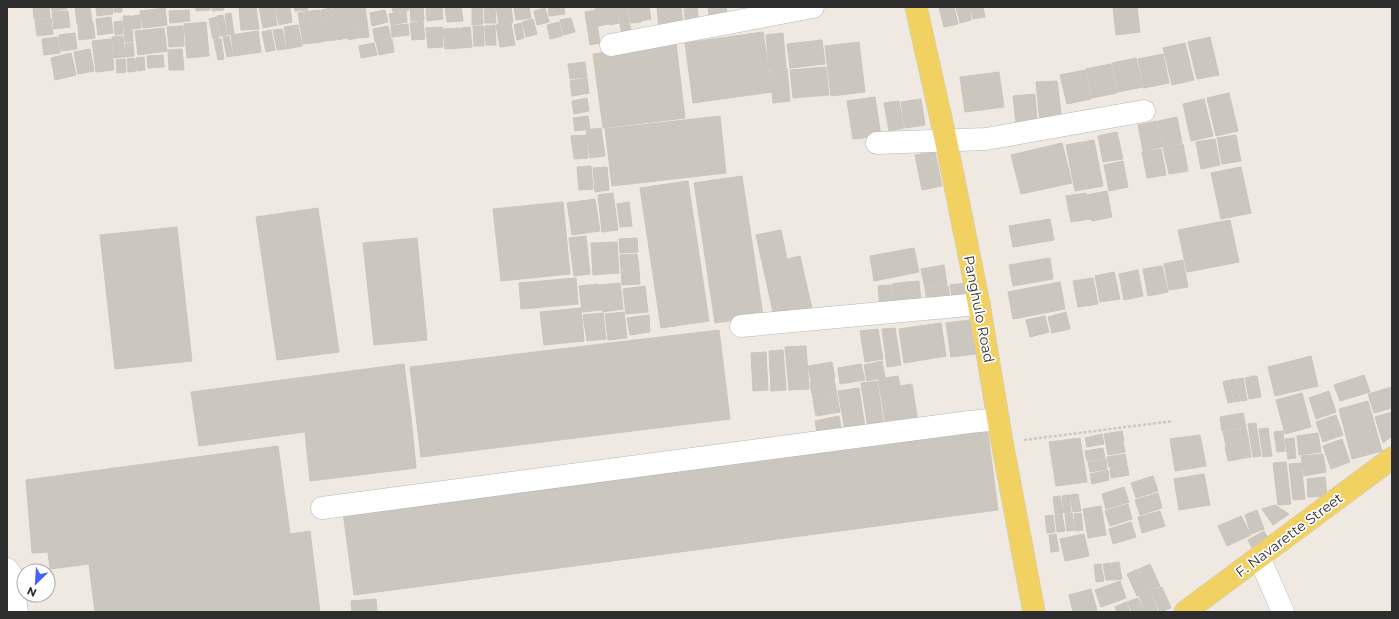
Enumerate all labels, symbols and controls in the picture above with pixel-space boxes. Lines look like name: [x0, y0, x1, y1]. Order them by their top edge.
street label: Panghulo Road: [960, 254, 998, 364]
street label: F. Navarette Street: [1232, 489, 1346, 581]
north arrow: [16, 563, 56, 603]
text: N: [25, 584, 39, 600]

